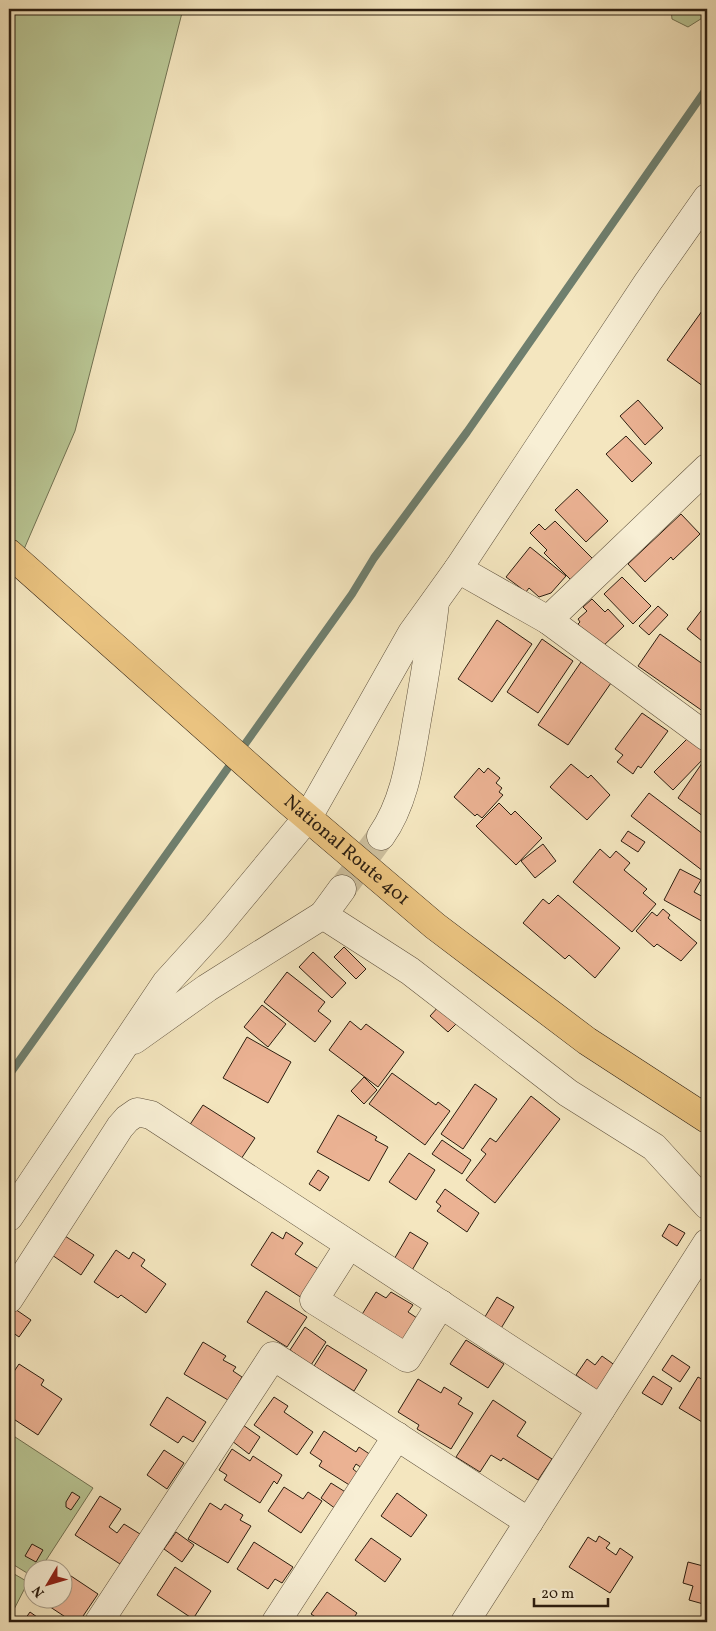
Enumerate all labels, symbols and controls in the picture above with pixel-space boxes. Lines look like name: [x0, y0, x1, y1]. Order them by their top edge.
street label: National Route 401: [278, 789, 415, 912]
north arrow: [22, 1558, 72, 1608]
scale bar: [534, 1576, 607, 1608]
text: N: [28, 1581, 50, 1601]
text: 20 m: [541, 1584, 574, 1605]

